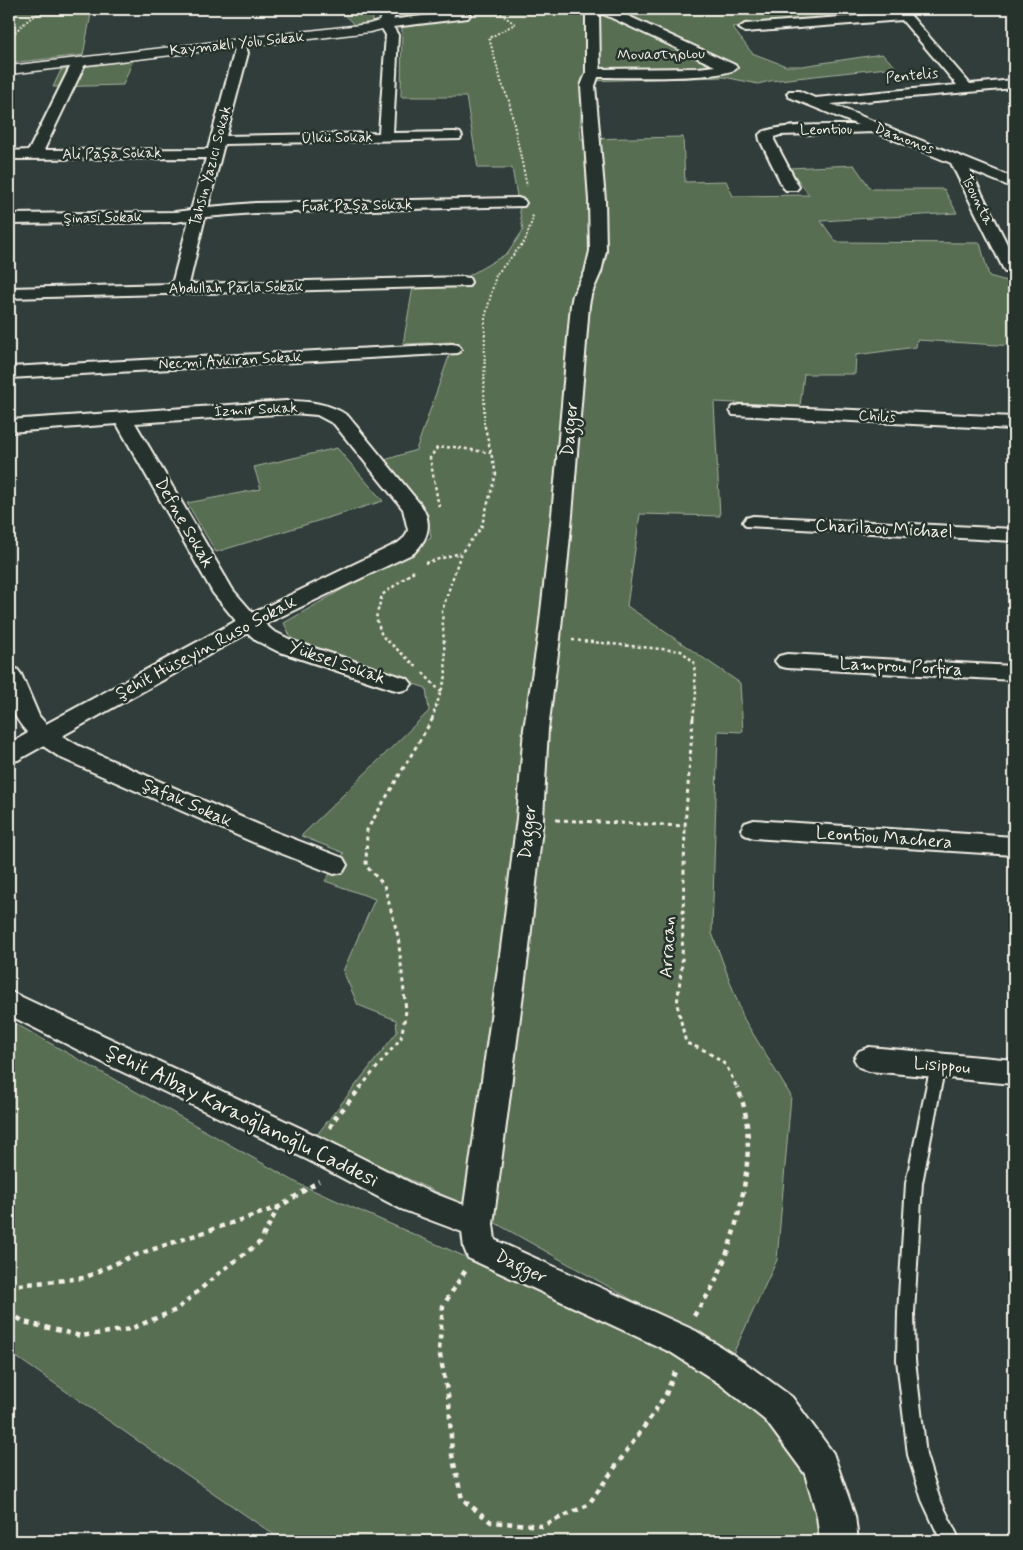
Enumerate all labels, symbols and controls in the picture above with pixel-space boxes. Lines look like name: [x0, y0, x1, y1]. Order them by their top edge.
street label: Kaymaklı Yolu Sokak: [169, 27, 306, 61]
street label: Μοναστηριου: [617, 44, 705, 66]
street label: Pentelis: [885, 63, 940, 89]
street label: Tahsın Yazıcı Sokak: [185, 104, 237, 228]
street label: Damonos: [871, 119, 937, 160]
street label: Leontiou: [800, 120, 852, 140]
street label: Ülkü Sokak: [301, 127, 373, 149]
street label: Ali Paşa Sokak: [62, 143, 162, 165]
street label: Tsounta: [956, 172, 999, 229]
street label: Fuat Paşa Sokak: [302, 195, 412, 217]
street label: Şinasi Sokak: [63, 207, 143, 229]
street label: Abdullah Parla Sokak: [168, 277, 304, 299]
street label: Necmi Avkıran Sokak: [158, 347, 302, 375]
street label: İzmir Sokak: [214, 398, 298, 422]
street label: Dagger: [556, 400, 586, 458]
street label: Chilis: [858, 406, 897, 428]
street label: Defne Sokak: [148, 473, 220, 573]
street label: Charilaou Michael: [815, 513, 953, 545]
street label: Şehit Hüseyin Ruso Sokak: [111, 590, 301, 706]
street label: Yüksel Sokak: [285, 635, 389, 691]
street label: Lamprou Porfira: [839, 652, 963, 682]
street label: Şafak Sokak: [138, 772, 236, 834]
street label: Dagger: [513, 803, 545, 861]
street label: Leontiou Machera: [815, 821, 953, 855]
street label: Arracan: [654, 915, 682, 979]
street label: Şehit Albay Karaoğlanoğlu Caddesi: [101, 1038, 383, 1194]
street label: Lisippou: [913, 1052, 971, 1080]
street label: Dagger: [490, 1244, 551, 1292]

